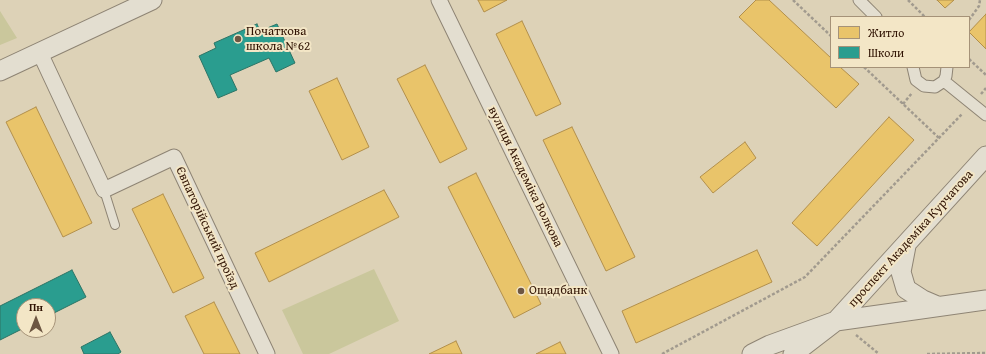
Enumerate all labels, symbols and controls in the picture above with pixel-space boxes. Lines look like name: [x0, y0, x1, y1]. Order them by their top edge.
legend: [830, 16, 970, 68]
place label: Початкова школа №62: [246, 24, 310, 55]
text: Житло: [868, 24, 904, 41]
marker: Початкова школа №62: [233, 34, 243, 44]
text: Школи: [868, 44, 904, 61]
street label: вулиця Академіка Волкова: [484, 104, 566, 250]
street label: Євпаторійський проїзд: [172, 164, 242, 292]
street label: проспект Академіка Курчатова: [845, 167, 977, 311]
place label: Ощадбанк: [529, 283, 587, 299]
marker: Ощадбанк: [516, 286, 526, 296]
north arrow: [16, 298, 56, 338]
text: Пн: [29, 299, 43, 315]

